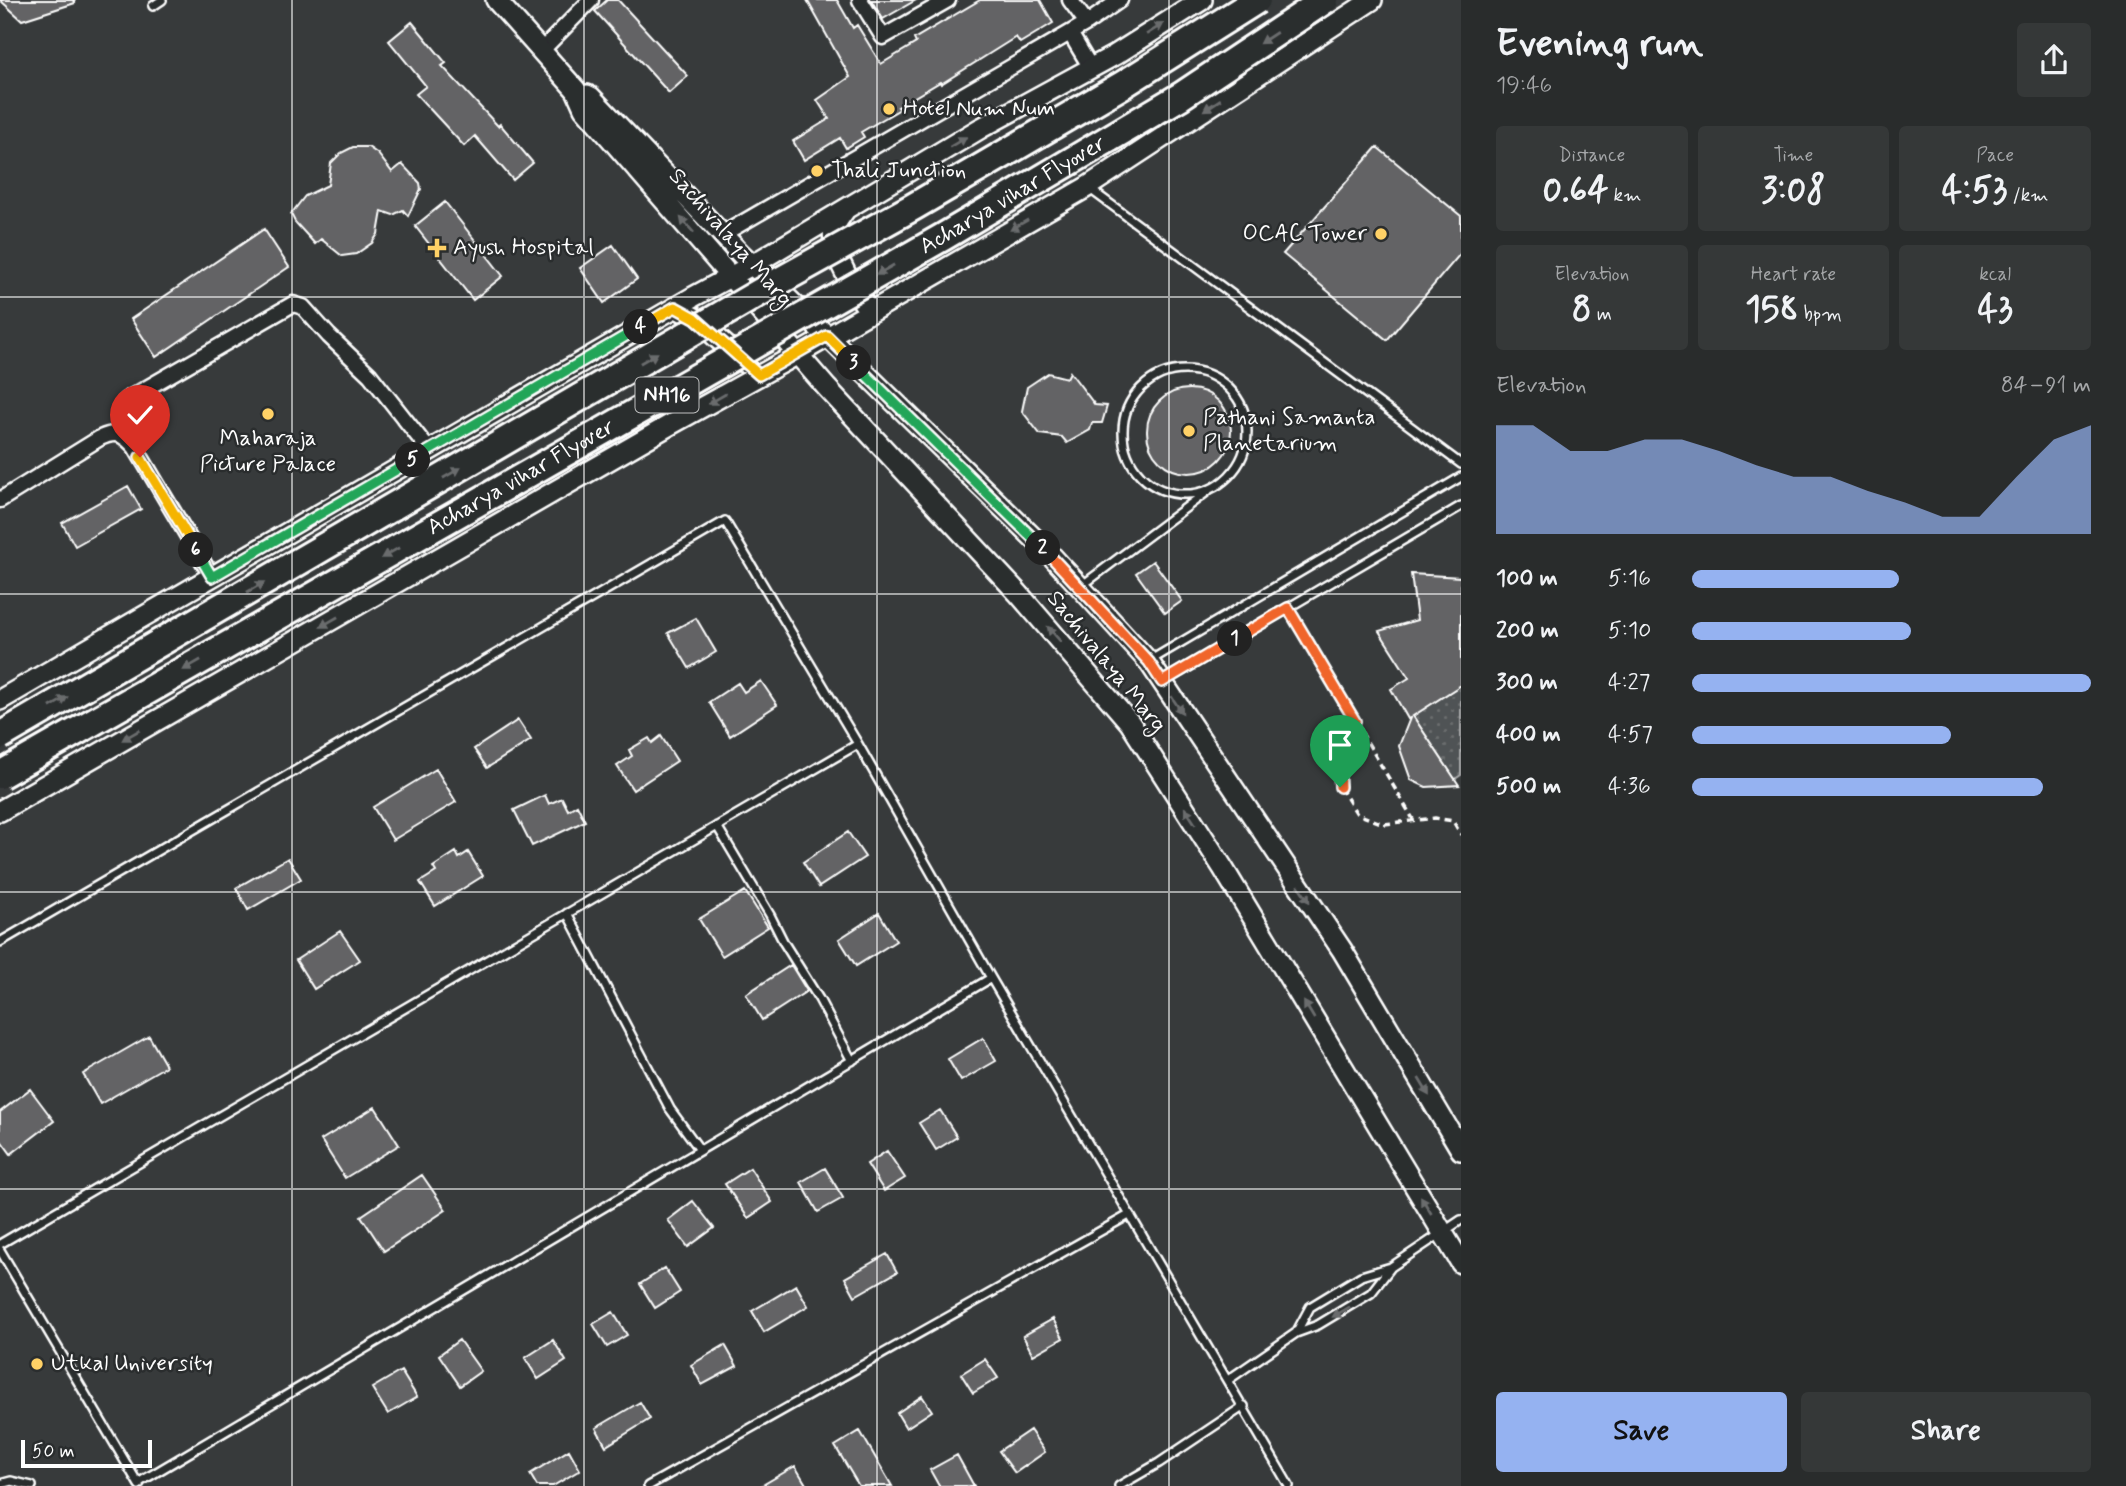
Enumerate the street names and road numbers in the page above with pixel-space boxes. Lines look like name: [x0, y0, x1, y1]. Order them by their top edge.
street label: Acharya vihar Flyover: [914, 129, 1112, 262]
street label: Sachivalaya Marg: [660, 162, 799, 315]
road number: NH16: [636, 378, 698, 412]
street label: Acharya vihar Flyover: [422, 412, 621, 543]
street label: Sachivalaya Marg: [1038, 585, 1173, 741]

